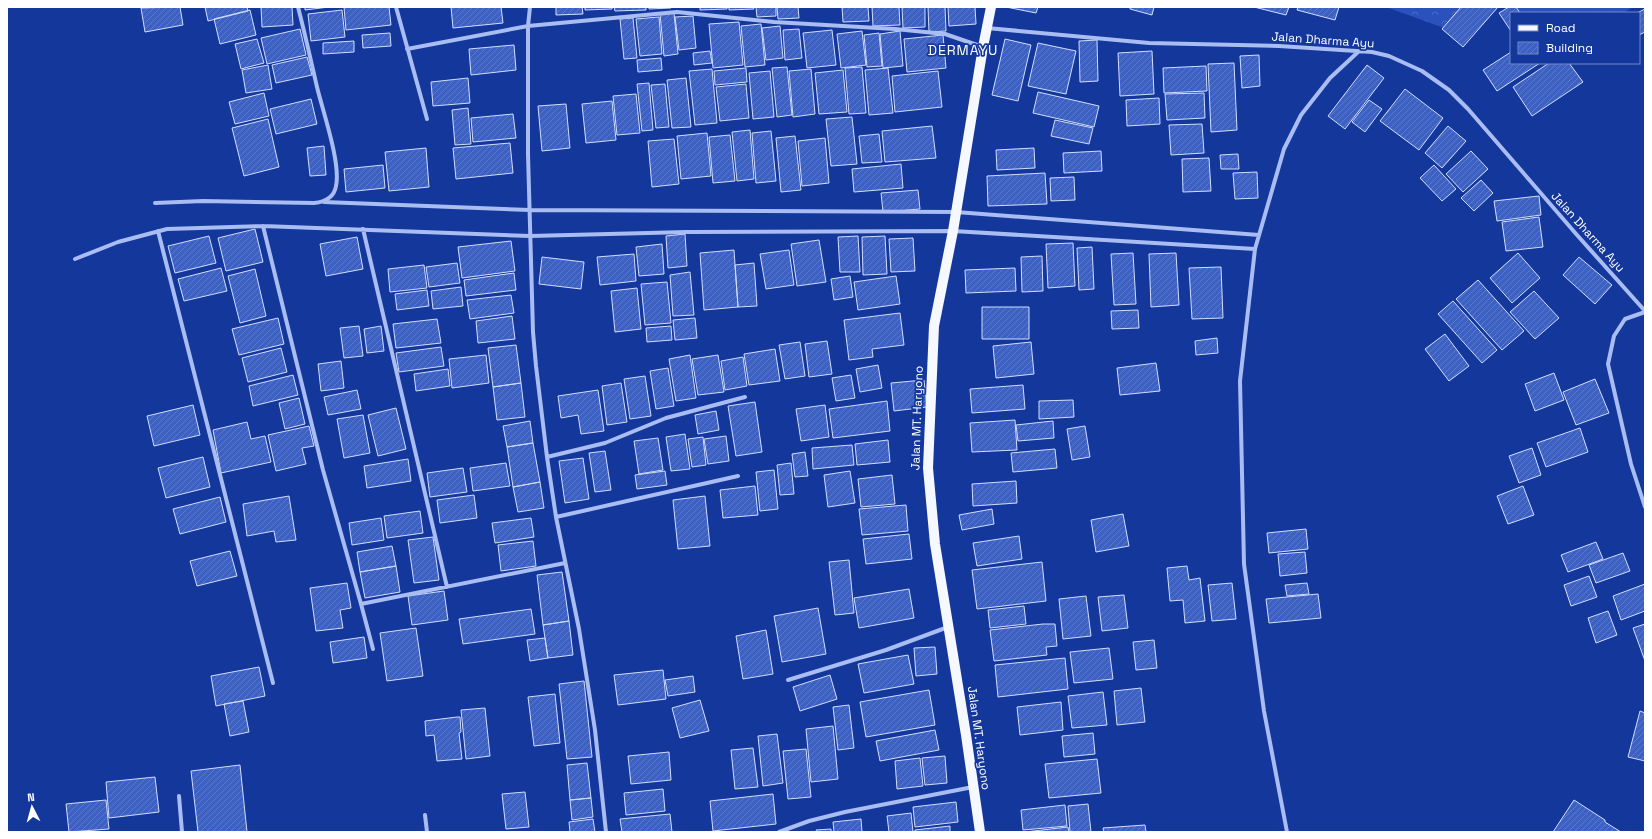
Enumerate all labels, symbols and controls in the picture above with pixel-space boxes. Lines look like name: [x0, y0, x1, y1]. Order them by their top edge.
legend: [1510, 12, 1640, 64]
text: Road: [1546, 20, 1575, 36]
street label: Jalan Dharma Ayu: [1271, 28, 1375, 52]
text: Building: [1546, 40, 1593, 56]
district label: DERMAYU: [928, 41, 998, 59]
street label: Jalan Dharma Ayu: [1548, 188, 1628, 276]
street label: Jalan MT. Haryono: [907, 365, 927, 471]
street label: Jalan MT. Haryono: [964, 685, 994, 791]
north arrow: [12, 787, 52, 827]
text: N: [27, 790, 35, 804]

